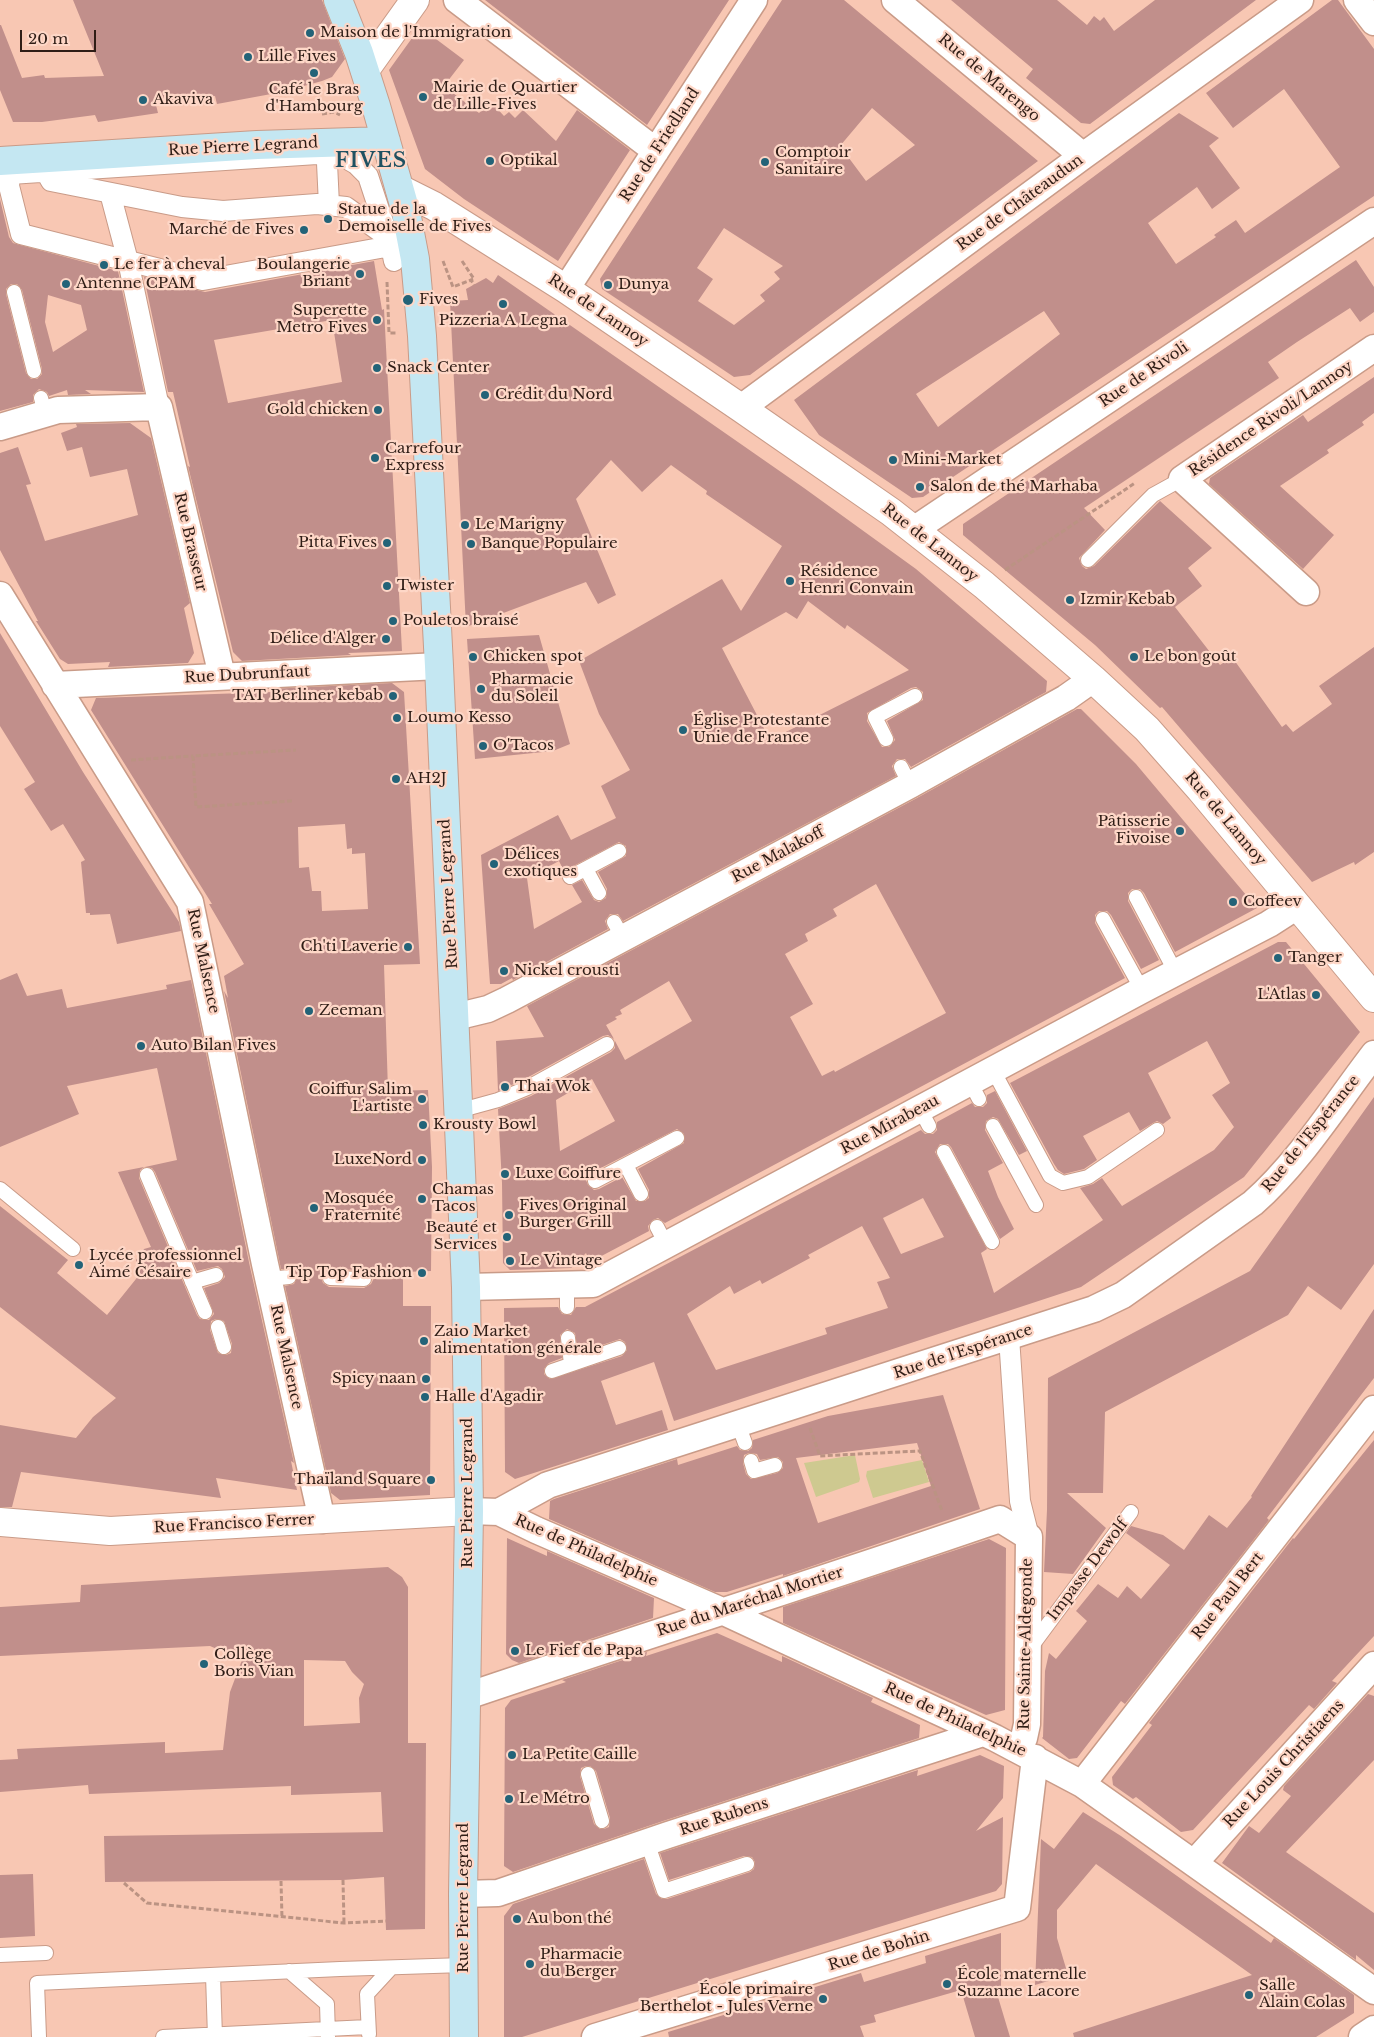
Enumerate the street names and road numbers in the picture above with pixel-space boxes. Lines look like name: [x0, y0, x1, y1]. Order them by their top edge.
street label: Rue de Marengo: [935, 30, 1043, 126]
street label: Rue de Friedland: [616, 85, 704, 205]
street label: Rue Pierre Legrand: [168, 134, 318, 160]
street label: Rue de Châteaudun: [953, 151, 1087, 255]
street label: Rue de Lannoy: [545, 271, 651, 351]
street label: Rue de Rivoli: [1096, 339, 1192, 411]
street label: Résidence Rivoli/Lannoy: [1186, 357, 1356, 481]
street label: Rue Brasseur: [170, 491, 210, 593]
street label: Rue de Lannoy: [878, 500, 982, 586]
street label: Rue Dubrunfaut: [184, 663, 310, 687]
street label: Rue de Lannoy: [1181, 768, 1269, 870]
street label: Rue Pierre Legrand: [436, 819, 462, 969]
street label: Rue Malakoff: [729, 823, 827, 887]
street label: Rue Malsence: [183, 907, 223, 1015]
street label: Rue de l'Espérance: [1258, 1072, 1364, 1196]
street label: Rue Mirabeau: [838, 1092, 942, 1158]
street label: Rue Malsence: [266, 1303, 306, 1411]
street label: Rue de l'Espérance: [891, 1321, 1035, 1383]
street label: Rue Pierre Legrand: [459, 1418, 477, 1568]
street label: Rue Francisco Ferrer: [153, 1511, 315, 1537]
street label: Rue de Philadelphie: [512, 1511, 660, 1591]
street label: Impasse Dewolf: [1044, 1516, 1132, 1624]
street label: Rue Paul Bert: [1188, 1549, 1268, 1643]
street label: Rue Sainte-Aldegonde: [1015, 1558, 1037, 1730]
street label: Rue du Maréchal Mortier: [655, 1563, 845, 1641]
street label: Rue de Philadelphie: [881, 1679, 1029, 1761]
street label: Rue Louis Christiaens: [1220, 1696, 1348, 1832]
street label: Rue Rubens: [677, 1794, 771, 1840]
street label: Rue Pierre Legrand: [455, 1823, 473, 1973]
street label: Rue de Bohin: [826, 1927, 932, 1975]

